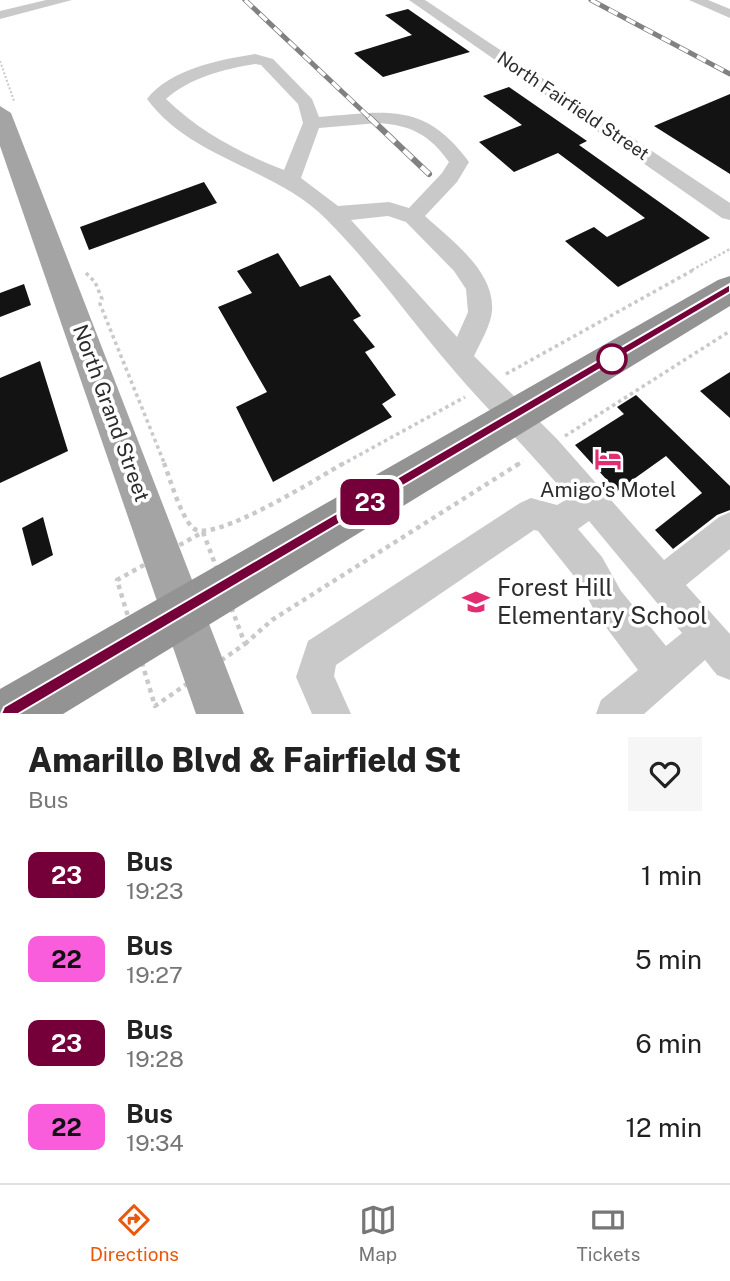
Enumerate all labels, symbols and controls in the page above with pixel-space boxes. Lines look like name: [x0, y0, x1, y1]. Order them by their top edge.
street label: North Fairfield Street: [493, 47, 653, 164]
street label: North Grand Street: [68, 321, 155, 505]
unlabelled marker: [597, 344, 627, 374]
hotel icon: Amigo's Motel: [593, 444, 623, 474]
place label: Amigo's Motel: [540, 477, 676, 502]
line badge: 23: [338, 479, 402, 525]
text: 23: [354, 488, 386, 516]
place label: Forest Hill Elementary School: [497, 573, 708, 629]
school or university icon: Forest Hill Elementary School: [461, 587, 491, 617]
button: heart: [628, 737, 702, 811]
text: Amarillo Blvd & Fairfield St: [28, 741, 461, 779]
text: Bus: [28, 786, 68, 813]
text: Bus: [126, 846, 173, 877]
text: 1 min: [641, 860, 702, 891]
text: 23: [51, 861, 82, 889]
text: 19:23: [126, 877, 184, 904]
text: Bus: [126, 930, 173, 961]
text: 5 min: [635, 944, 702, 975]
text: 22: [51, 945, 82, 973]
text: 19:27: [126, 961, 183, 988]
text: Bus: [126, 1014, 173, 1045]
text: 6 min: [635, 1028, 702, 1059]
text: 23: [51, 1029, 82, 1057]
text: 19:28: [126, 1045, 184, 1072]
text: Bus: [126, 1098, 173, 1129]
text: 12 min: [626, 1112, 702, 1143]
text: 22: [51, 1113, 82, 1141]
text: 19:34: [126, 1129, 184, 1156]
tab: Directions: [90, 1201, 179, 1265]
tab: Map: [358, 1201, 397, 1265]
tab: Tickets: [577, 1201, 640, 1265]

